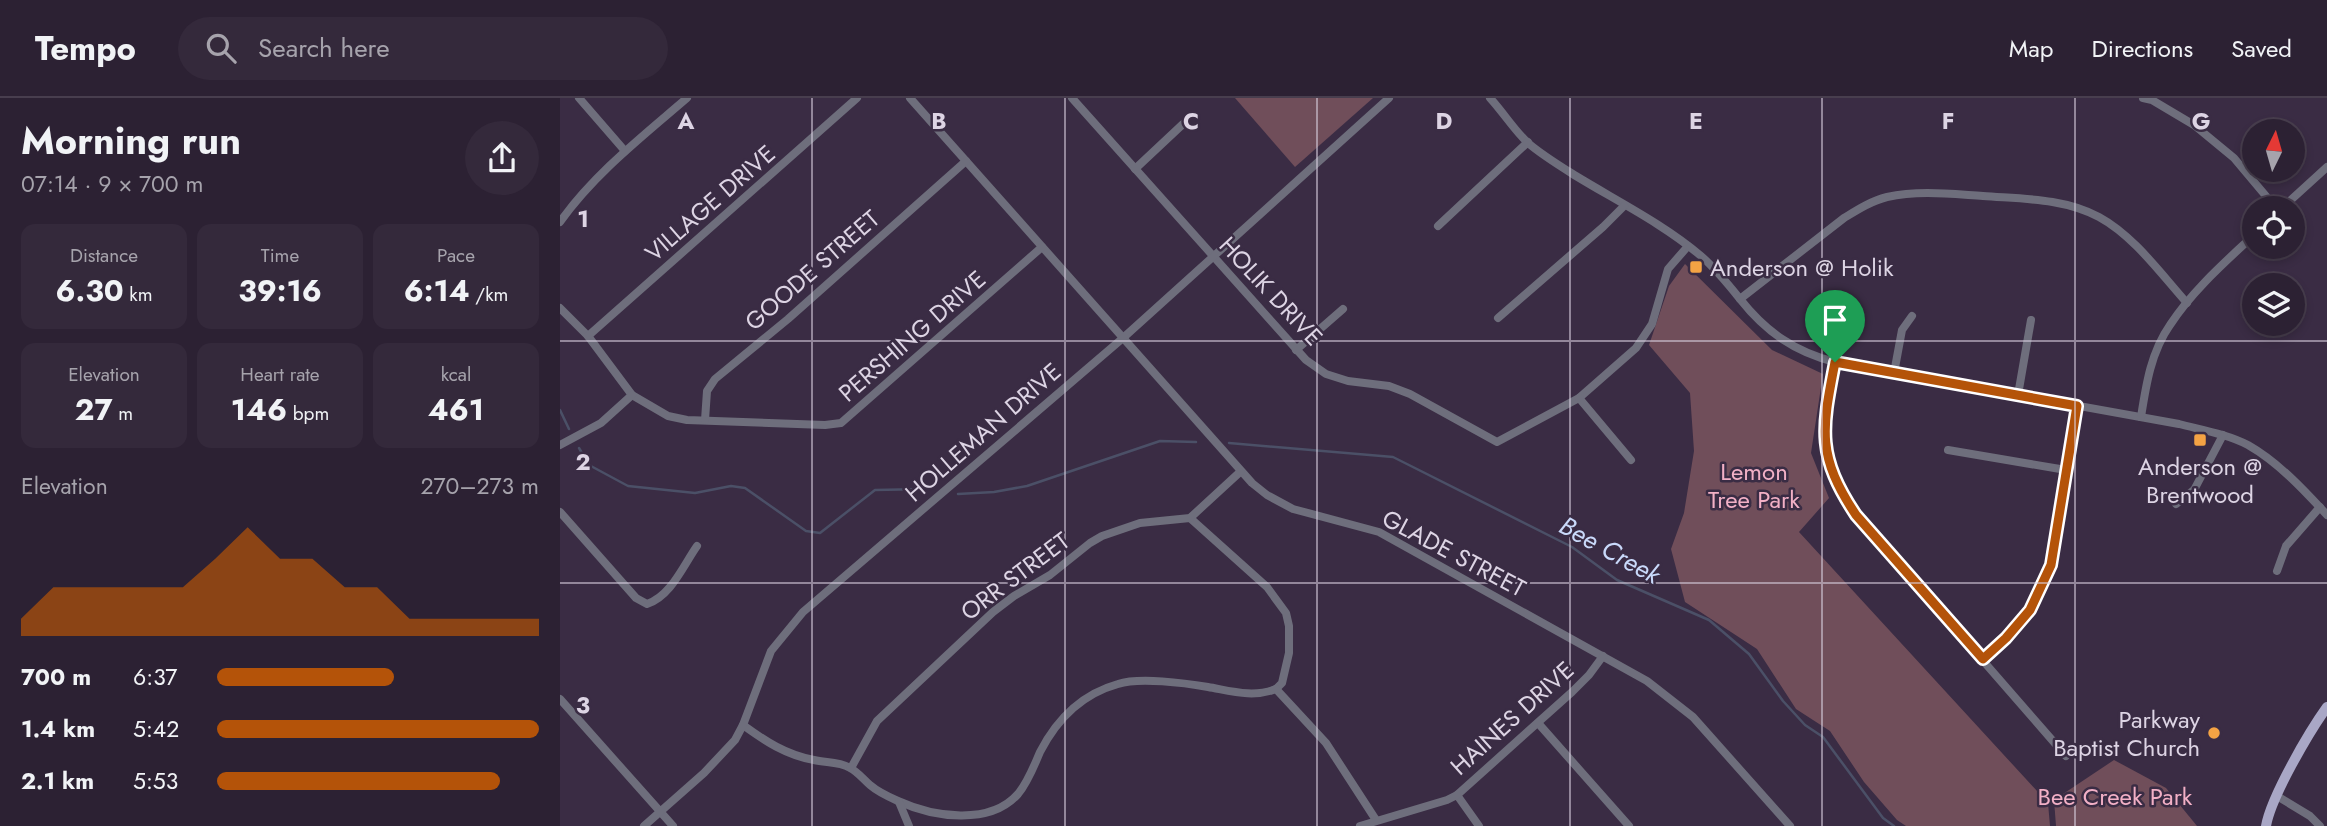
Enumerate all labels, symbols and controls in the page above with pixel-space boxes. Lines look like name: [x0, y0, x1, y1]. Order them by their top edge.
search box: [178, 17, 668, 80]
text: Tempo: [35, 25, 136, 72]
icon: search: [202, 29, 240, 67]
text: Search here: [258, 29, 390, 67]
text: Map: [2009, 31, 2054, 66]
text: Directions: [2092, 31, 2193, 66]
text: Saved: [2231, 31, 2292, 66]
text: A: [677, 104, 695, 138]
text: B: [931, 104, 947, 138]
text: C: [1183, 104, 1199, 138]
text: D: [1436, 104, 1453, 138]
text: E: [1689, 104, 1703, 138]
text: F: [1942, 104, 1954, 138]
text: G: [2192, 104, 2210, 138]
text: Morning run: [21, 113, 241, 168]
north arrow: [2242, 119, 2305, 182]
map controls: [2242, 119, 2305, 336]
button: share: [465, 121, 539, 195]
street label: VILLAGE DRIVE: [637, 136, 783, 270]
text: 07:14 · 9 × 700 m: [21, 167, 204, 201]
button: locate: [2242, 196, 2305, 259]
street label: GOODE STREET: [737, 201, 887, 339]
text: 1: [577, 202, 589, 236]
street label: HOLIK DRIVE: [1211, 229, 1331, 353]
text: Distance: [70, 242, 138, 269]
text: Time: [261, 242, 299, 269]
text: Pace: [437, 242, 475, 269]
place label: Anderson @ Holik: [1710, 250, 1894, 285]
marker: Anderson @ Holik: [1688, 259, 1704, 275]
street label: PERSHING DRIVE: [831, 262, 993, 410]
text: 6.30: [55, 269, 124, 312]
text: 39:16: [238, 269, 322, 312]
text: 6:14: [404, 269, 470, 312]
button: layers: [2242, 273, 2305, 336]
text: km: [124, 281, 153, 308]
text: /km: [470, 281, 508, 308]
pin: [1805, 290, 1865, 362]
icon: arrive: [1816, 301, 1854, 339]
street label: HOLLEMAN DRIVE: [897, 354, 1069, 510]
text: Elevation: [68, 361, 140, 388]
text: Heart rate: [240, 361, 320, 388]
text: kcal: [441, 361, 471, 388]
text: 27: [75, 388, 113, 431]
text: 146: [231, 388, 287, 431]
text: 461: [428, 388, 484, 431]
text: m: [113, 400, 133, 427]
text: bpm: [287, 400, 329, 427]
marker: Anderson @ Brentwood: [2192, 432, 2208, 448]
text: 2: [575, 445, 591, 479]
place label: Anderson @ Brentwood: [2138, 449, 2262, 512]
park label: Lemon Tree Park: [1708, 454, 1800, 517]
text: Elevation: [21, 469, 108, 503]
text: 270–273 m: [420, 469, 539, 503]
street label: GLADE STREET: [1376, 500, 1532, 606]
water label: Bee Creek: [1552, 507, 1669, 594]
street label: ORR STREET: [953, 523, 1077, 629]
street label: HAINES DRIVE: [1442, 653, 1582, 783]
text: 700 m: [21, 660, 91, 694]
text: 6:37: [133, 660, 177, 694]
text: 3: [576, 688, 590, 722]
place label: Parkway Baptist Church: [2053, 702, 2200, 765]
text: 1.4 km: [21, 712, 95, 746]
text: 5:42: [133, 712, 179, 746]
marker: Parkway Baptist Church: [2206, 725, 2222, 741]
text: 2.1 km: [21, 764, 94, 798]
text: 5:53: [133, 764, 178, 798]
park label: Bee Creek Park: [2038, 779, 2193, 814]

